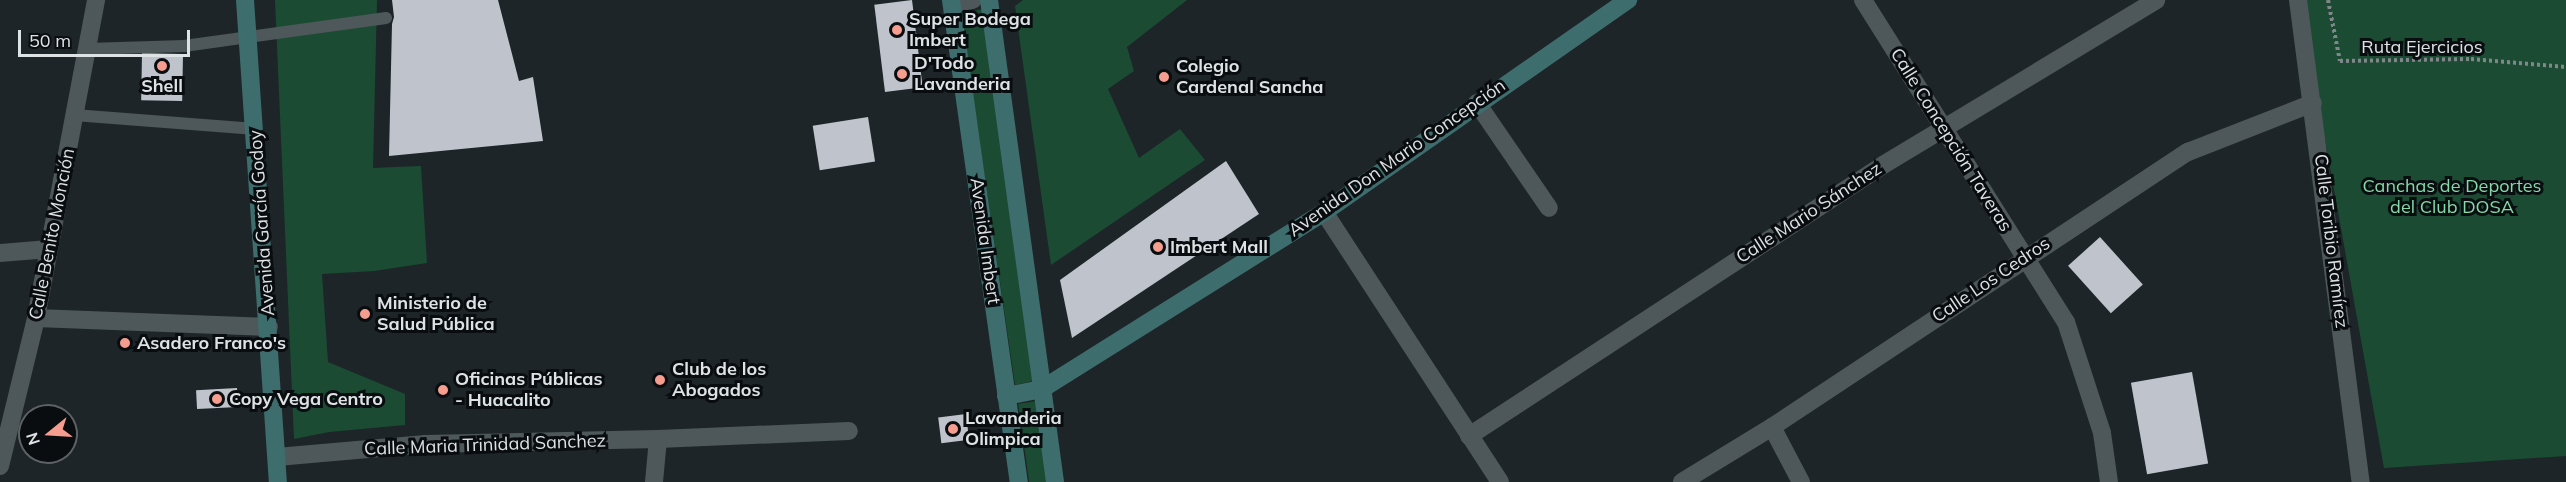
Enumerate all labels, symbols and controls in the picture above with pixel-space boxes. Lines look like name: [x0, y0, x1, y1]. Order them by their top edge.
place label: Super Bodega Imbert: [909, 9, 1031, 52]
scale bar: [21, 18, 194, 56]
marker: Super Bodega Imbert: [890, 23, 904, 37]
text: 50 m: [29, 29, 71, 52]
street label: Ruta Ejercicios: [2361, 36, 2483, 58]
street label: Calle Concepción Taveras: [1886, 44, 2016, 236]
place label: D'Todo Lavanderia: [914, 53, 1011, 96]
place label: Colegio Cardenal Sancha: [1176, 56, 1323, 98]
marker: Shell: [155, 59, 169, 73]
marker: D'Todo Lavanderia: [895, 67, 909, 81]
marker: Colegio Cardenal Sancha: [1157, 70, 1171, 84]
place label: Shell: [141, 75, 183, 97]
street label: Avenida Don Mario Concepción: [1284, 75, 1510, 241]
street label: Avenida García Godoy: [245, 129, 279, 317]
street label: Calle Benito Monción: [25, 146, 79, 322]
street label: Calle Toribio Ramírez: [2310, 153, 2352, 329]
street label: Calle Mario Sánchez: [1732, 158, 1886, 268]
street label: Avenida Imbert: [965, 176, 1005, 306]
park label: Canchas de Deportes del Club DOSA: [2363, 176, 2541, 219]
street label: Calle Los Cedros: [1928, 233, 2054, 327]
place label: Imbert Mall: [1170, 236, 1268, 258]
marker: Imbert Mall: [1151, 240, 1165, 254]
place label: Ministerio de Salud Pública: [377, 293, 495, 336]
marker: Ministerio de Salud Pública: [358, 307, 372, 321]
place label: Asadero Franco's: [137, 332, 286, 354]
marker: Asadero Franco's: [118, 336, 132, 350]
place label: Club de los Abogados: [672, 359, 766, 401]
place label: Oficinas Públicas - Huacalito: [455, 369, 603, 412]
marker: Club de los Abogados: [653, 373, 667, 387]
marker: Oficinas Públicas - Huacalito: [436, 383, 450, 397]
place label: Copy Vega Centro: [229, 388, 383, 410]
marker: Copy Vega Centro: [210, 392, 224, 406]
north arrow: [18, 404, 78, 464]
place label: Lavanderia Olimpica: [965, 408, 1062, 450]
marker: Lavanderia Olimpica: [946, 422, 960, 436]
text: N: [21, 430, 44, 448]
street label: Calle Maria Trinidad Sanchez: [364, 430, 606, 460]

